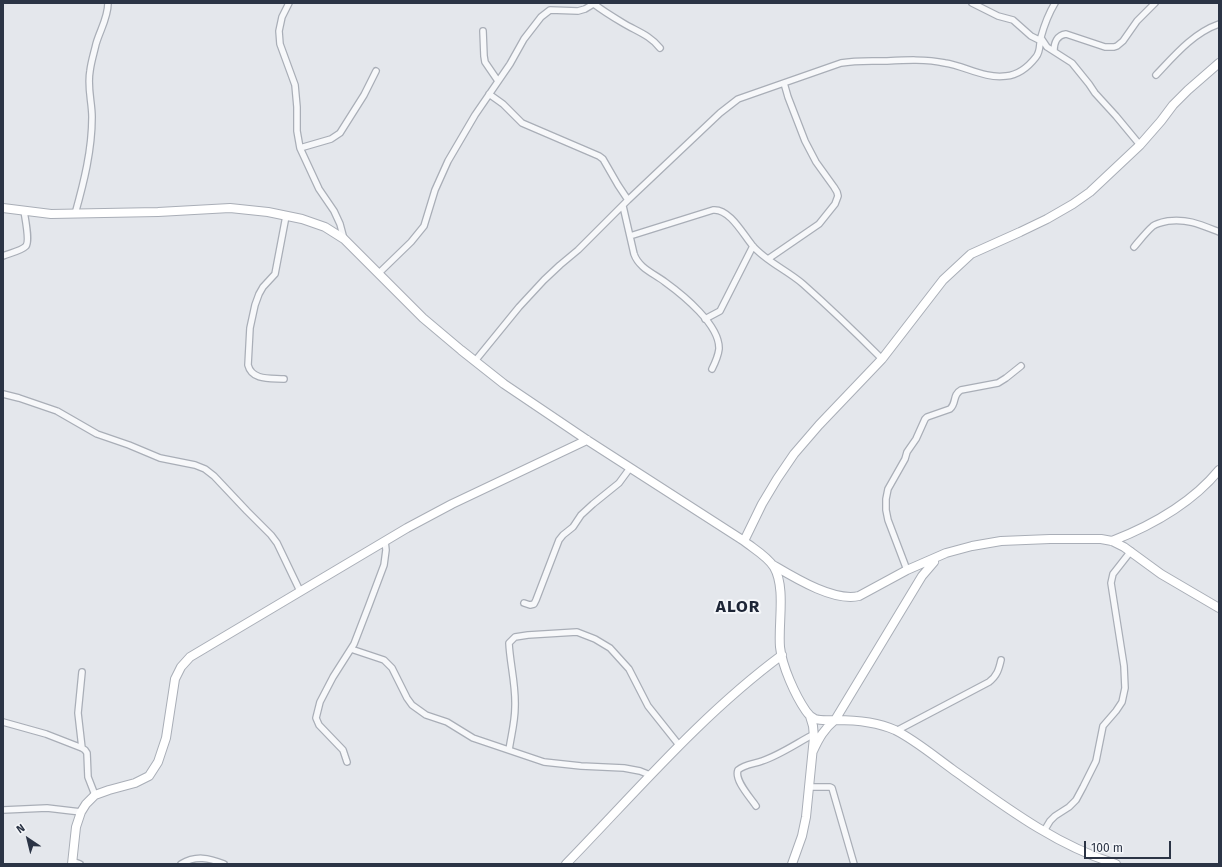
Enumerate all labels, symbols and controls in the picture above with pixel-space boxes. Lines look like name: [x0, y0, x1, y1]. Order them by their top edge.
district label: ALOR: [716, 597, 760, 617]
north arrow: [8, 819, 48, 859]
text: N: [14, 821, 28, 836]
scale bar: [1086, 833, 1173, 859]
text: 100 m: [1091, 841, 1123, 855]

